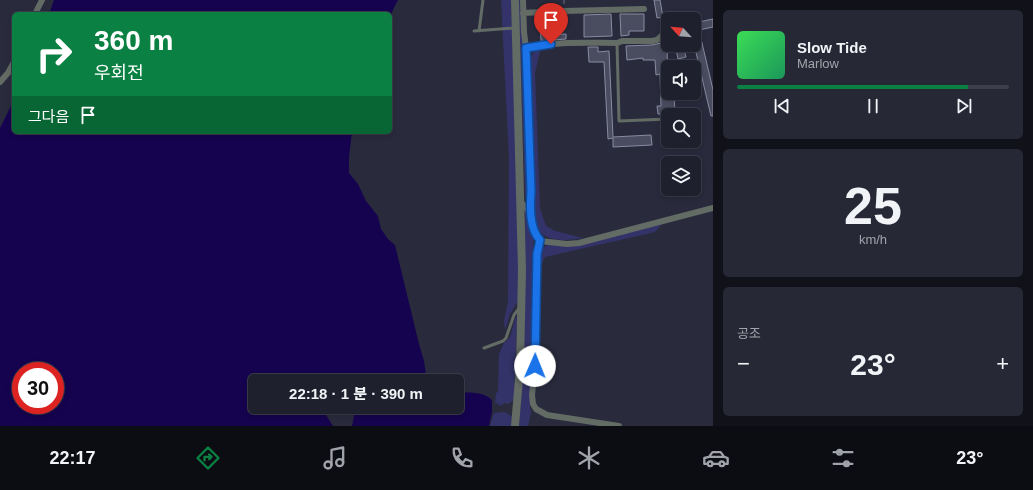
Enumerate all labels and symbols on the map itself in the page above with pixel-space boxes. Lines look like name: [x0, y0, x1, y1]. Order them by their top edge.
pin: [534, 3, 568, 44]
north arrow: [661, 12, 701, 52]
position arrow: [514, 345, 556, 387]
speed limit sign: 30: [12, 362, 64, 414]

